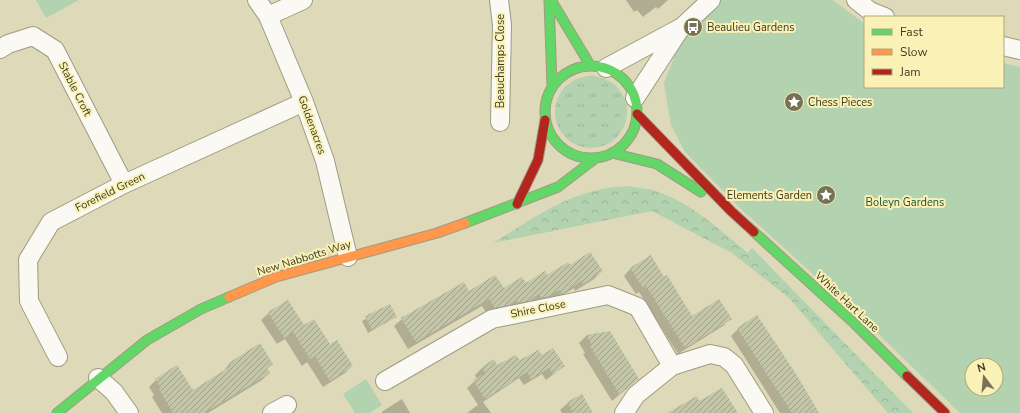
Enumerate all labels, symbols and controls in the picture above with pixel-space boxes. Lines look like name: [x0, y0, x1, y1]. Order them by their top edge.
street label: Beauchamps Close: [493, 14, 508, 108]
bus stop icon: Beaulieu Gardens: [682, 16, 704, 38]
legend: [864, 16, 1004, 88]
place label: Beaulieu Gardens: [707, 20, 794, 35]
text: Fast: [900, 24, 923, 40]
text: Slow: [900, 44, 928, 60]
street label: Stable Croft: [55, 59, 95, 119]
text: Jam: [899, 64, 921, 80]
place icon: Chess Pieces: [783, 91, 805, 113]
street label: Goldenacres: [294, 93, 330, 157]
place label: Chess Pieces: [808, 95, 872, 110]
street label: Forefield Green: [73, 169, 147, 215]
place icon: Elements Garden: [815, 184, 837, 206]
place label: Elements Garden: [727, 188, 812, 203]
park label: Boleyn Gardens: [866, 195, 944, 210]
street label: New Nabbotts Way: [255, 236, 353, 279]
street label: White Hart Lane: [812, 268, 882, 336]
street label: Shire Close: [509, 296, 567, 322]
north arrow: [964, 357, 1004, 397]
text: N: [975, 360, 987, 376]

